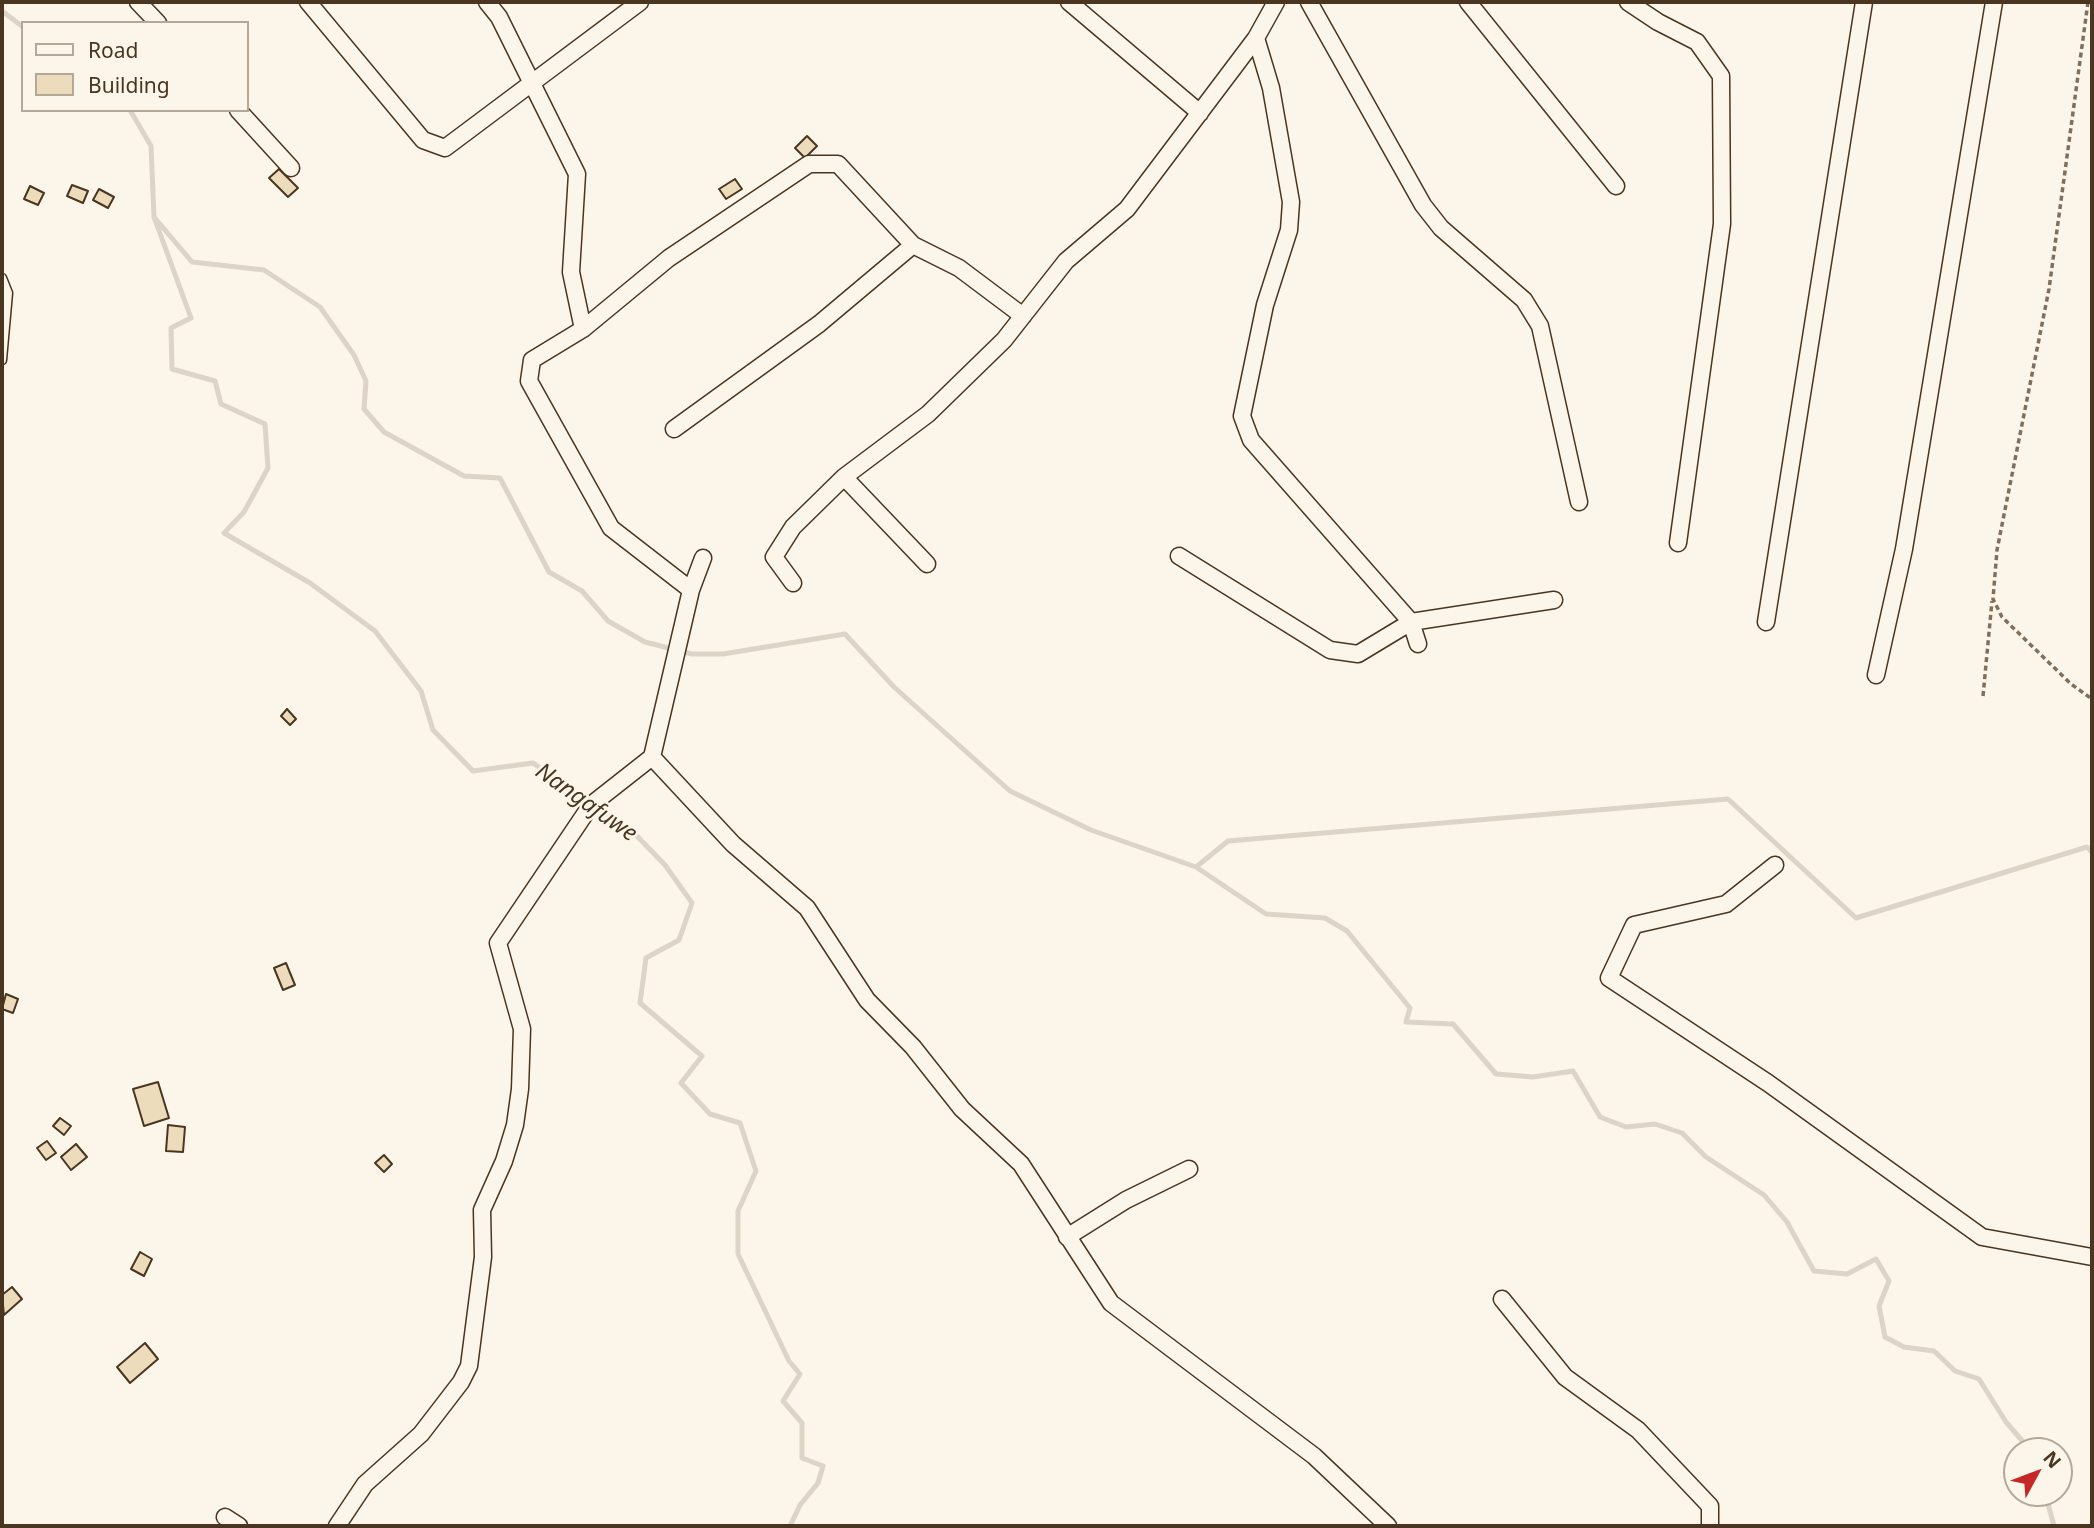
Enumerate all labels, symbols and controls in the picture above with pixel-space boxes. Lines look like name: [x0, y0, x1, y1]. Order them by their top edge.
legend: [21, 21, 248, 112]
text: Road: [88, 36, 138, 64]
text: Building: [88, 71, 170, 99]
water label: Nangafuwe: [530, 758, 642, 848]
north arrow: [2003, 1437, 2073, 1507]
text: N: [2037, 1445, 2067, 1474]

